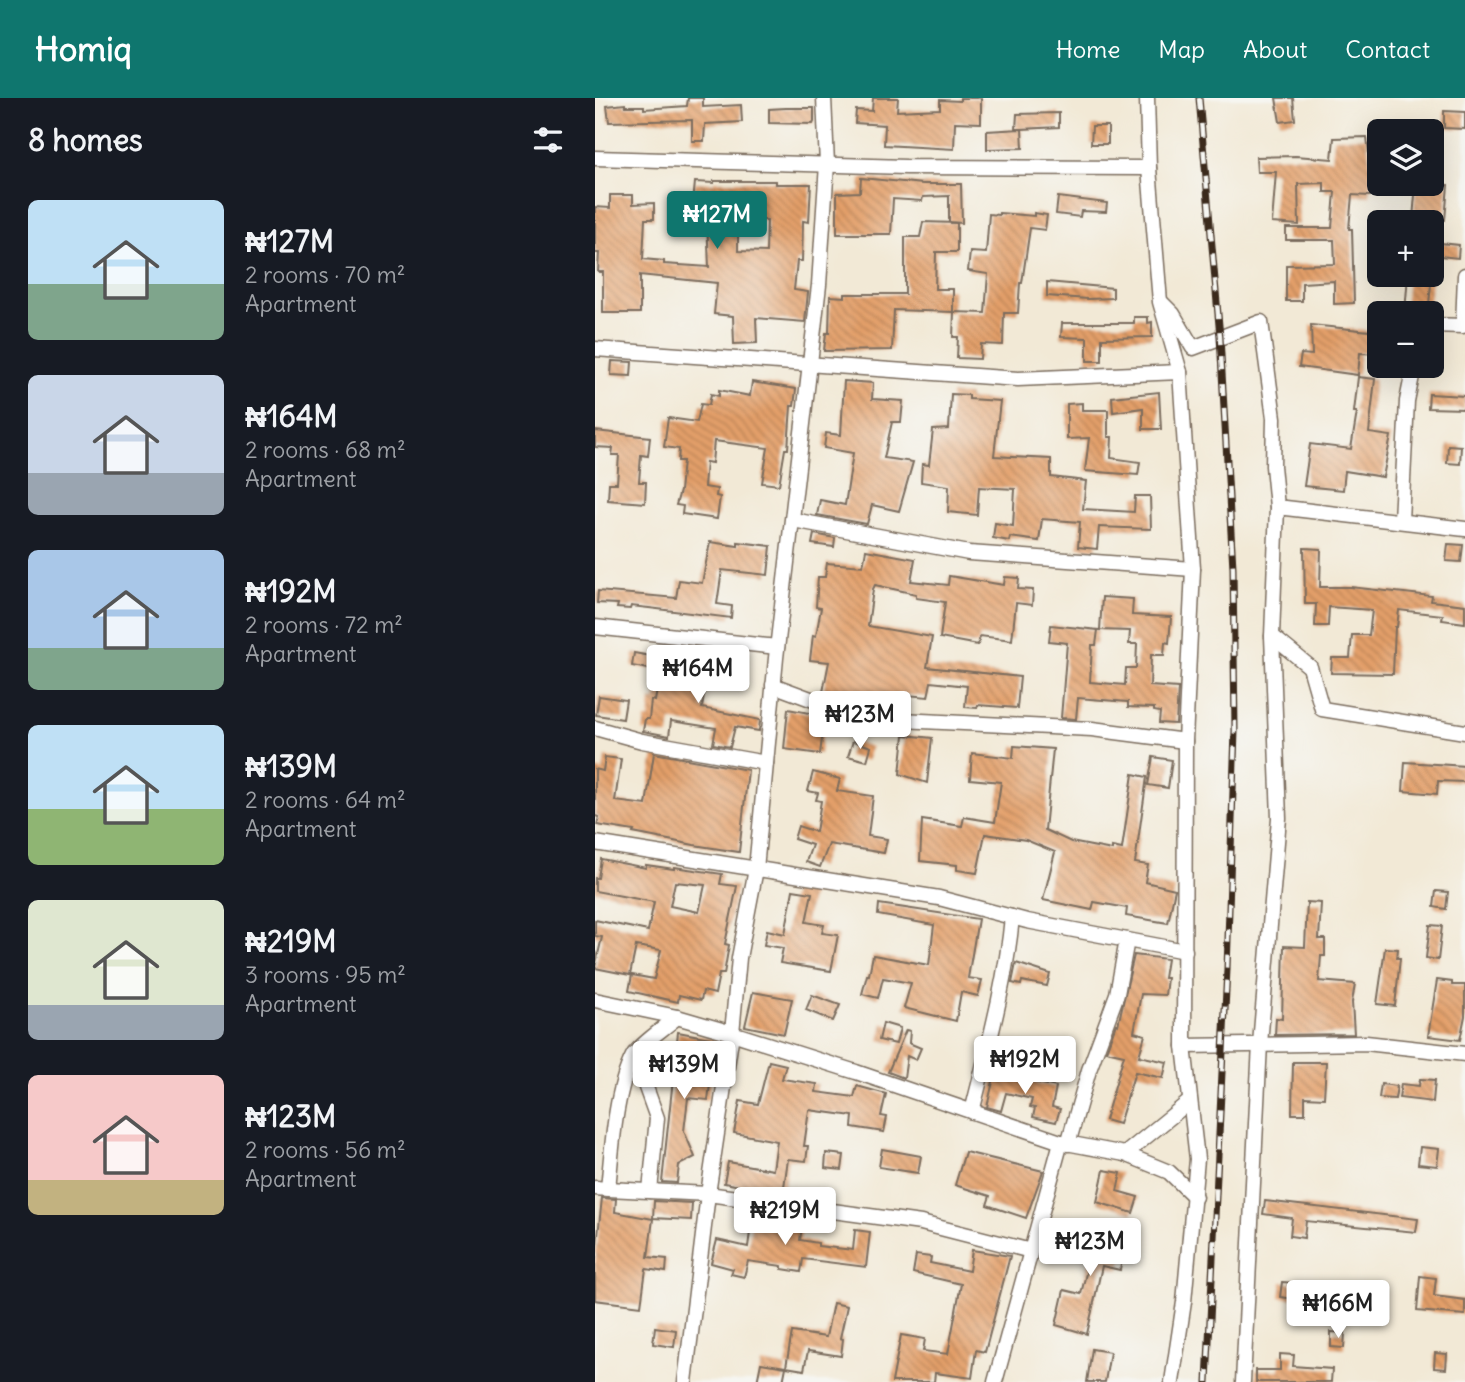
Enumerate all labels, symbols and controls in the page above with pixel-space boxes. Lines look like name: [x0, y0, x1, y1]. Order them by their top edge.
text: Homiq: [35, 28, 132, 70]
text: Home: [1056, 34, 1120, 64]
text: Map: [1158, 34, 1205, 64]
text: About: [1243, 34, 1307, 64]
text: Contact: [1345, 34, 1430, 64]
map controls: [1367, 119, 1444, 378]
button: layers: [1367, 119, 1444, 196]
text: 8 homes: [28, 121, 143, 159]
icon: filters: [529, 121, 567, 159]
pin: ₦127M: [668, 192, 766, 251]
text: ₦127M: [683, 199, 751, 228]
button: +: [1367, 210, 1444, 287]
text: ₦127M: [245, 222, 334, 260]
icon: home: [84, 228, 168, 312]
text: 2 rooms · 70 m²: [245, 260, 405, 289]
text: Apartment: [245, 289, 357, 318]
button: −: [1367, 301, 1444, 378]
text: ₦164M: [245, 397, 338, 435]
icon: home: [84, 403, 168, 487]
text: 2 rooms · 68 m²: [245, 435, 406, 464]
text: Apartment: [245, 464, 357, 493]
text: ₦192M: [245, 572, 337, 610]
icon: home: [84, 578, 168, 662]
text: 2 rooms · 72 m²: [245, 610, 403, 639]
text: Apartment: [245, 639, 357, 668]
pin: ₦164M: [649, 646, 747, 705]
text: ₦164M: [663, 653, 733, 682]
pin: ₦123M: [811, 692, 909, 751]
text: ₦123M: [825, 699, 895, 728]
text: ₦139M: [245, 747, 337, 785]
icon: home: [84, 753, 168, 837]
text: 2 rooms · 64 m²: [245, 785, 406, 814]
text: Apartment: [245, 814, 357, 843]
text: ₦219M: [245, 922, 337, 960]
icon: home: [84, 928, 168, 1012]
text: 3 rooms · 95 m²: [245, 960, 406, 989]
text: Apartment: [245, 989, 357, 1018]
pin: ₦192M: [976, 1037, 1074, 1096]
pin: ₦139M: [635, 1042, 733, 1101]
text: ₦192M: [990, 1044, 1060, 1073]
text: ₦139M: [649, 1049, 719, 1078]
text: ₦123M: [245, 1097, 336, 1135]
icon: home: [84, 1103, 168, 1187]
text: 2 rooms · 56 m²: [245, 1135, 406, 1164]
text: Apartment: [245, 1164, 357, 1193]
pin: ₦219M: [736, 1188, 834, 1247]
text: ₦219M: [750, 1195, 820, 1224]
pin: ₦123M: [1041, 1218, 1139, 1278]
text: ₦123M: [1055, 1226, 1125, 1255]
pin: ₦166M: [1289, 1280, 1387, 1340]
text: ₦166M: [1303, 1288, 1373, 1317]

